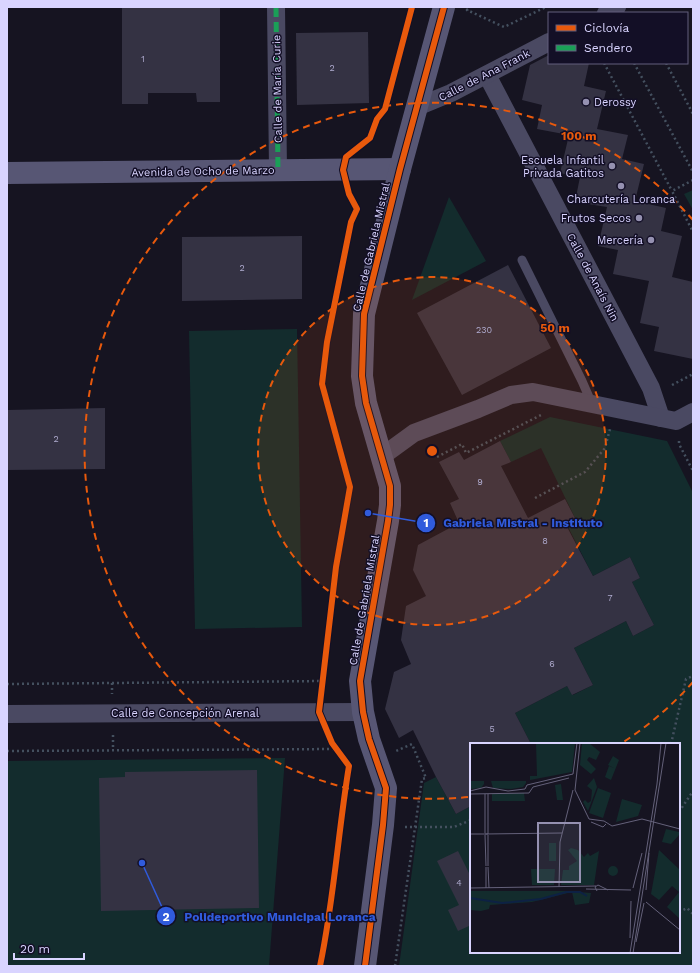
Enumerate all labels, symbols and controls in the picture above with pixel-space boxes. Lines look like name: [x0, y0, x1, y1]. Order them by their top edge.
legend: [548, 12, 688, 64]
text: Ciclovía: [584, 21, 629, 35]
street label: Calle de María Curie: [270, 35, 285, 143]
text: Sendero: [584, 41, 632, 55]
street label: Calle de Ana Frank: [436, 47, 532, 104]
house number: 1: [141, 54, 145, 64]
house number: 2: [329, 63, 335, 73]
place label: Derossy: [594, 96, 636, 109]
marker: Derossy: [581, 97, 591, 107]
text: 100 m: [561, 129, 597, 143]
place label: Escuela Infantil Privada Gatitos: [521, 154, 605, 180]
marker: Escuela Infantil Privada Gatitos: [607, 161, 617, 171]
street label: Avenida de Ocho de Marzo: [131, 164, 275, 179]
street label: Calle de Gabriela Mistral: [350, 181, 393, 313]
marker: Charcutería Loranca: [616, 181, 626, 191]
place label: Charcutería Loranca: [567, 193, 675, 206]
place label: Frutos Secos: [561, 212, 631, 225]
marker: Frutos Secos: [634, 213, 644, 223]
street label: Calle de Anaís Nin: [564, 231, 621, 323]
place label: Mercería: [597, 234, 643, 247]
marker: Mercería: [646, 235, 656, 245]
house number: 2: [239, 263, 245, 273]
text: 50 m: [540, 321, 570, 335]
house number: 230: [476, 325, 492, 335]
house number: 2: [53, 434, 59, 444]
centre of rings: [425, 444, 439, 458]
house number: 9: [477, 477, 483, 487]
callout: Gabriela Mistral - Instituto: [416, 511, 611, 535]
text: 1: [423, 516, 429, 530]
text: Gabriela Mistral - Instituto: [443, 516, 603, 530]
street label: Calle de Gabriela Mistral: [347, 533, 382, 666]
house number: 8: [542, 536, 548, 546]
house number: 7: [607, 593, 613, 603]
house number: 6: [549, 659, 555, 669]
street label: Calle de Concepción Arenal: [111, 707, 260, 720]
house number: 5: [489, 724, 495, 734]
inset map: [470, 743, 680, 953]
house number: 4: [456, 878, 462, 888]
callout: Polideportivo Municipal Loranca: [156, 904, 383, 928]
text: 2: [162, 910, 170, 924]
text: Polideportivo Municipal Loranca: [184, 910, 376, 924]
scale bar: [14, 935, 84, 961]
text: 20 m: [20, 942, 50, 956]

